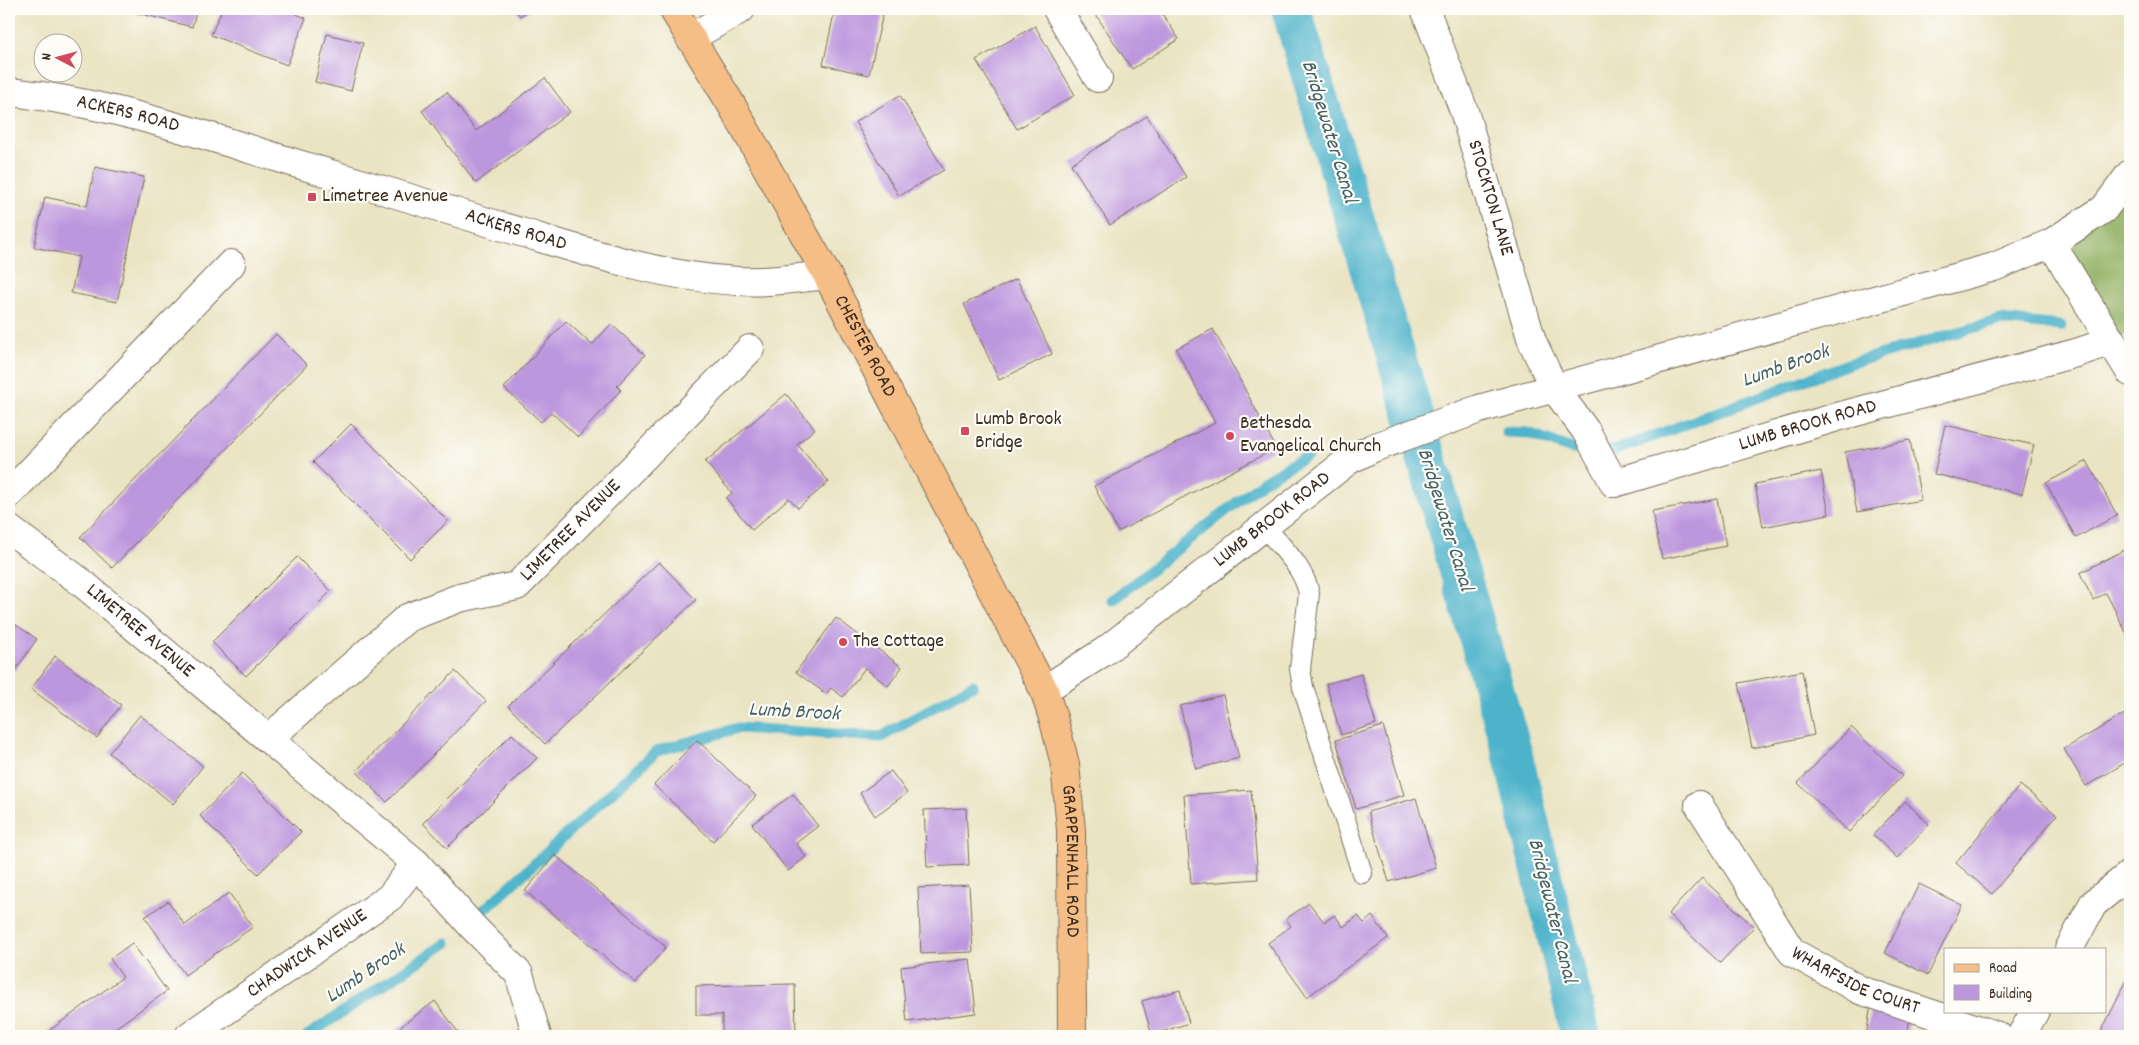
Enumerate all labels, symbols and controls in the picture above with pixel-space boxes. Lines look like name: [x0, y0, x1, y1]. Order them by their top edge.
north arrow: [32, 32, 82, 82]
text: N: [37, 52, 57, 61]
water label: Bridgewater Canal: [1292, 57, 1365, 209]
street label: ACKERS ROAD: [74, 88, 182, 141]
street label: STOCKTON LANE: [1459, 137, 1520, 259]
place label: Limetree Avenue: [322, 183, 448, 211]
marker: Limetree Avenue: [306, 191, 318, 203]
street label: ACKERS ROAD: [462, 202, 570, 259]
street label: CHESTER ROAD: [826, 290, 903, 403]
water label: Lumb Brook: [1738, 337, 1836, 397]
street label: LUMB BROOK ROAD: [1736, 393, 1880, 459]
place label: Lumb Brook Bridge: [975, 406, 1062, 457]
place label: Bethesda Evangelical Church: [1240, 410, 1381, 461]
marker: Lumb Brook Bridge: [959, 425, 971, 437]
marker: Bethesda Evangelical Church: [1224, 430, 1236, 442]
water label: Bridgewater Canal: [1408, 445, 1481, 597]
street label: LUMB BROOK ROAD: [1208, 465, 1337, 575]
street label: LIMETREE AVENUE: [514, 473, 628, 589]
street label: LIMETREE AVENUE: [79, 577, 200, 685]
place label: The Cottage: [853, 628, 944, 656]
marker: The Cottage: [837, 636, 849, 648]
water label: Lumb Brook: [748, 696, 843, 730]
street label: GRAPPENHALL ROAD: [1053, 784, 1086, 937]
water label: Bridgewater Canal: [1519, 836, 1584, 988]
street label: CHADWICK AVENUE: [241, 902, 373, 1006]
water label: Lumb Brook: [320, 935, 414, 1012]
street label: WHARFSIDE COURT: [1786, 940, 1923, 1023]
legend: [1944, 948, 2106, 1012]
text: Road: [1989, 958, 2017, 980]
text: Building: [1989, 984, 2032, 1006]

